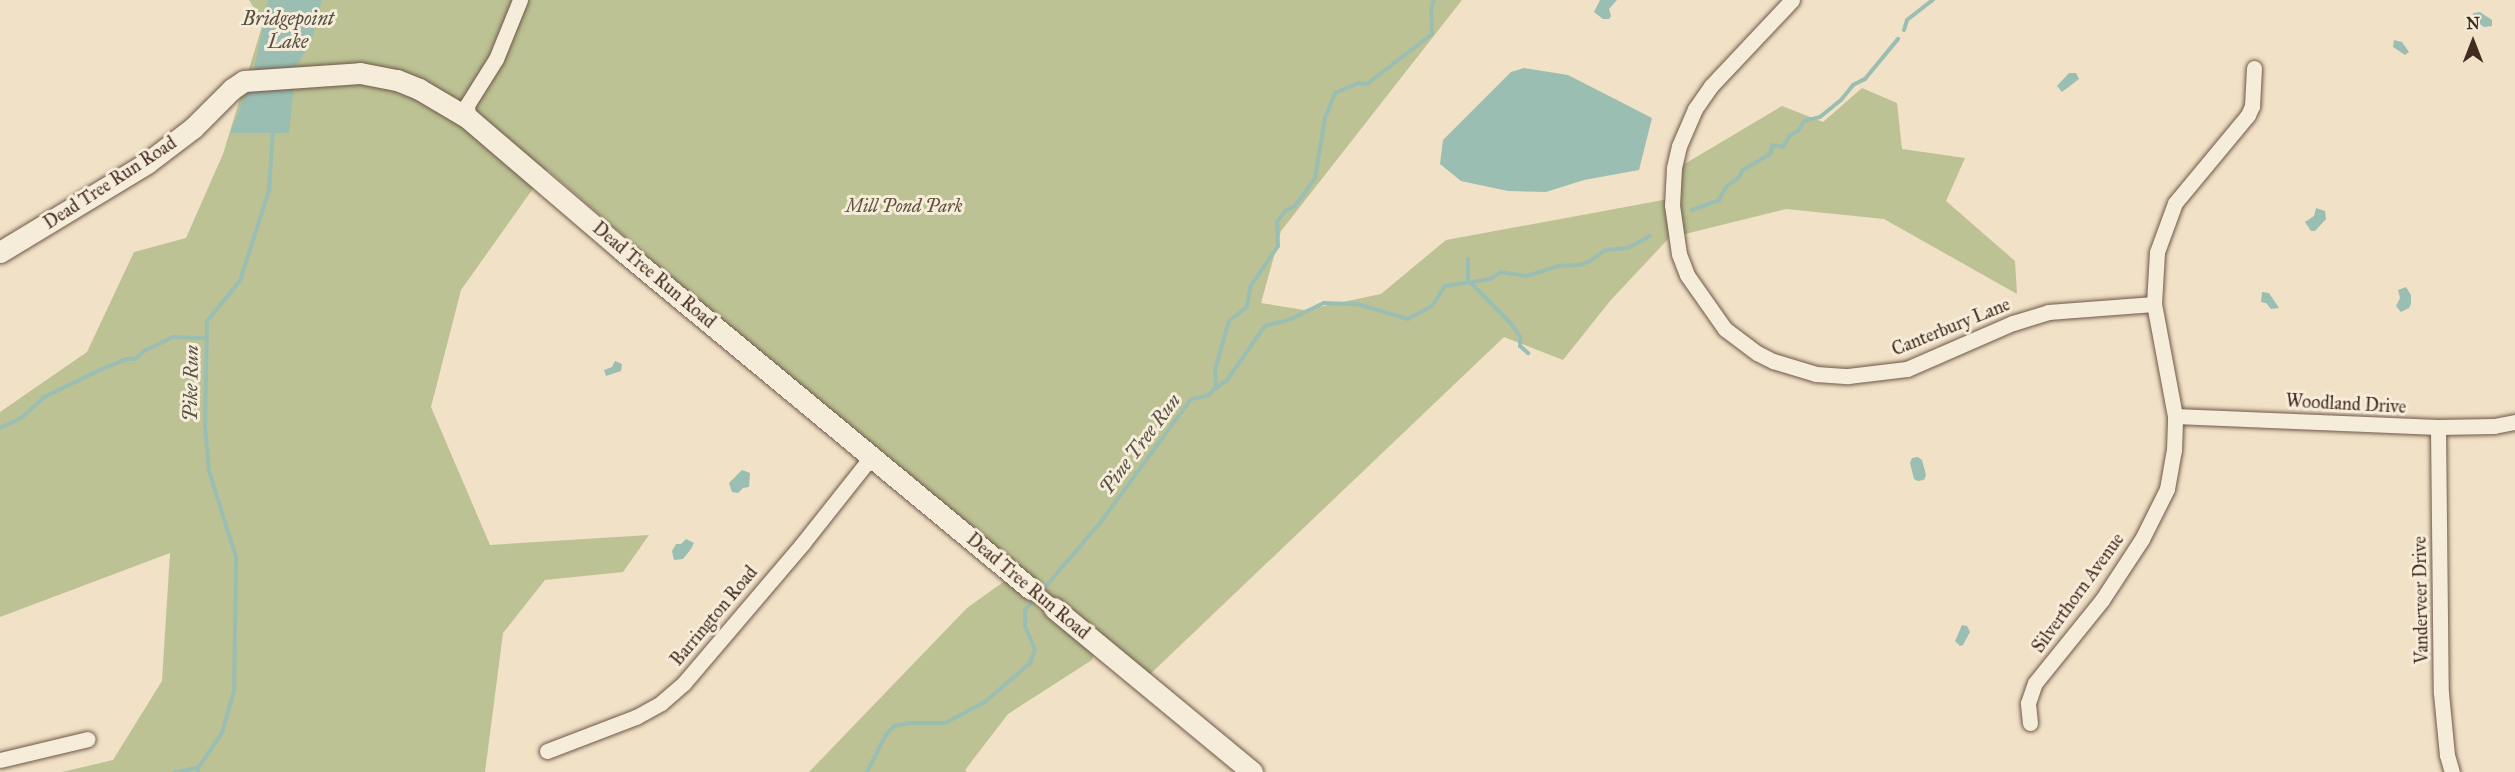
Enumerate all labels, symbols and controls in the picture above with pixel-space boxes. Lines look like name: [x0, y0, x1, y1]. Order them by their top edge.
water label: Bridgepoint Lake: [242, 7, 334, 54]
north arrow: [2443, 12, 2503, 72]
text: N: [2466, 14, 2480, 33]
street label: Dead Tree Run Road: [40, 132, 180, 234]
park label: Mill Pond Park: [845, 195, 963, 217]
street label: Dead Tree Run Road: [588, 217, 720, 333]
street label: Canterbury Lane: [1889, 293, 2013, 361]
water label: Pike Run: [178, 345, 204, 421]
water label: Pine Tree Run: [1094, 389, 1186, 499]
street label: Woodland Drive: [2285, 390, 2407, 418]
street label: Dead Tree Run Road: [962, 528, 1094, 644]
street label: Silverthorn Avenue: [2027, 529, 2129, 657]
street label: Vanderveer Drive: [2409, 536, 2433, 664]
street label: Barrington Road: [666, 562, 762, 670]

